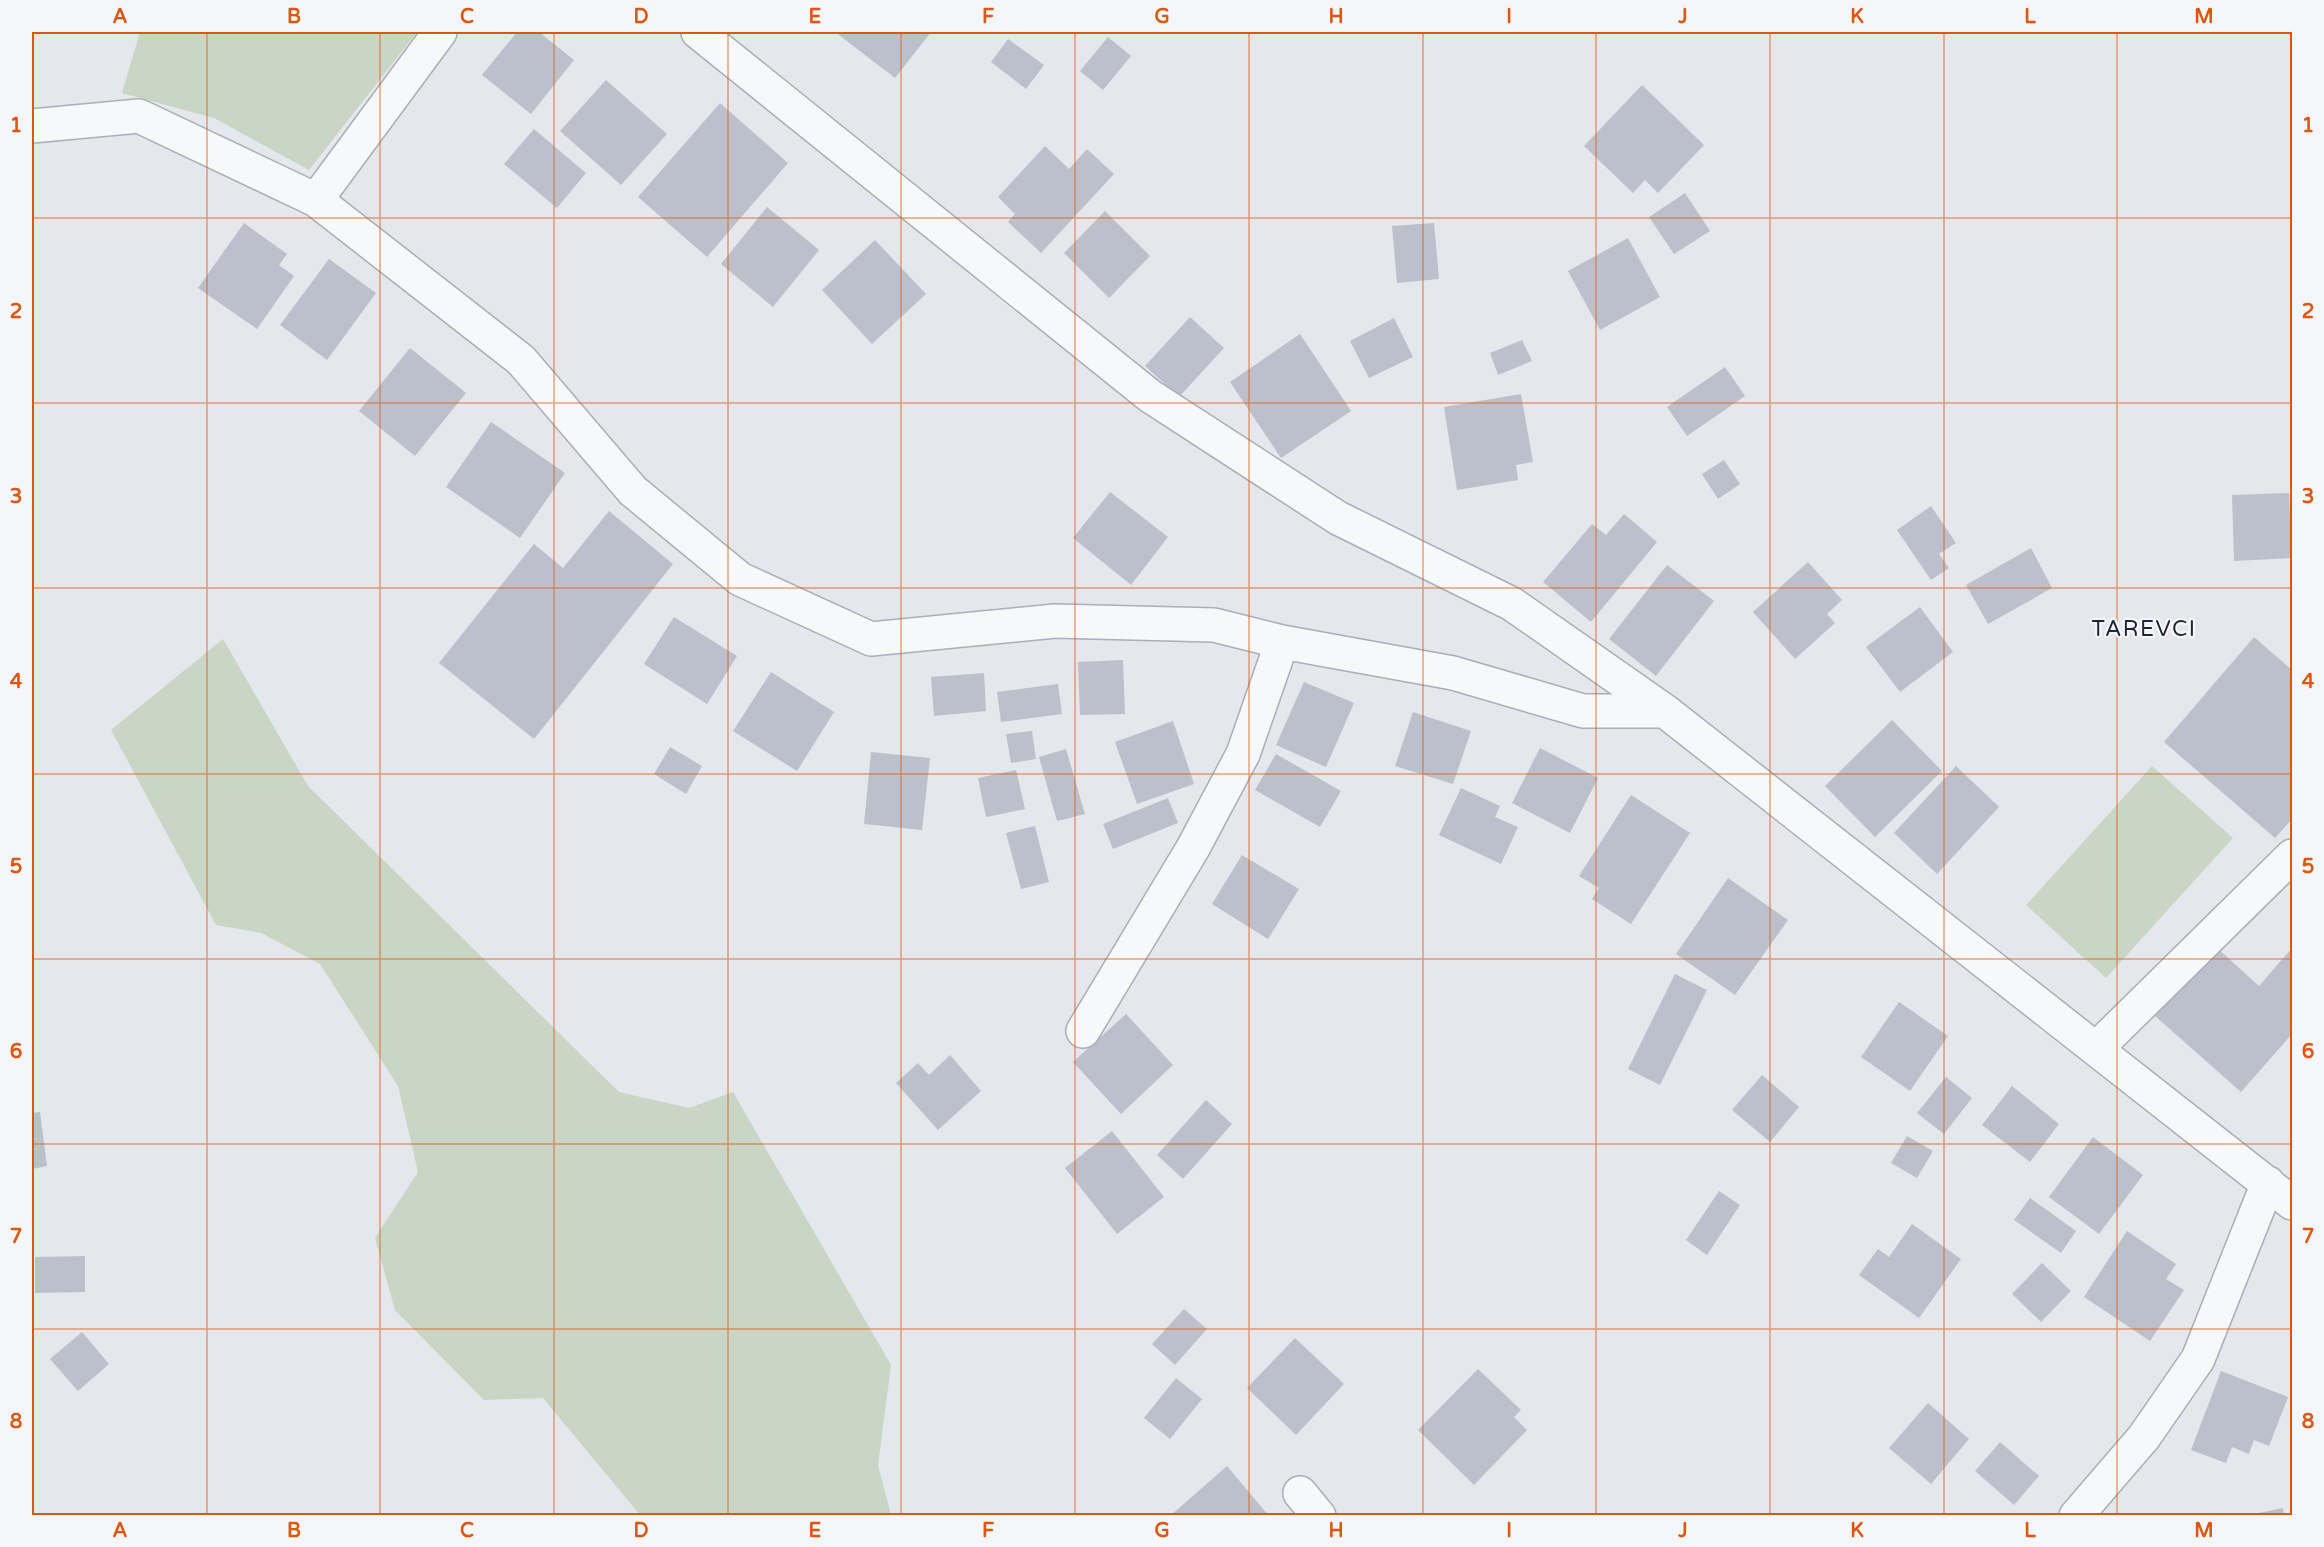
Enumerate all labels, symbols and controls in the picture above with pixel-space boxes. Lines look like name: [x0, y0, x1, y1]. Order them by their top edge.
text: A: [113, 5, 128, 29]
text: B: [287, 5, 301, 29]
text: C: [460, 5, 474, 29]
text: D: [633, 5, 649, 29]
text: E: [809, 5, 822, 29]
text: F: [982, 5, 994, 29]
text: G: [1154, 5, 1170, 29]
text: H: [1328, 5, 1344, 29]
text: I: [1506, 5, 1512, 29]
text: J: [1677, 5, 1688, 29]
text: K: [1850, 5, 1864, 29]
text: L: [2024, 5, 2036, 29]
text: M: [2194, 5, 2214, 29]
text: 1: [10, 114, 22, 138]
text: 1: [2302, 114, 2314, 138]
text: 2: [10, 300, 22, 324]
text: 2: [2302, 300, 2314, 324]
text: 3: [10, 485, 22, 509]
text: 3: [2302, 485, 2314, 509]
district label: TAREVCI: [2091, 616, 2197, 642]
text: 4: [10, 670, 23, 694]
text: 4: [2302, 670, 2315, 694]
text: 5: [10, 855, 22, 879]
text: 5: [2302, 855, 2314, 879]
text: 6: [10, 1040, 22, 1064]
text: 6: [2302, 1040, 2314, 1064]
text: 7: [10, 1225, 22, 1249]
text: 7: [2302, 1225, 2314, 1249]
text: 8: [10, 1410, 22, 1434]
text: 8: [2302, 1410, 2314, 1434]
text: A: [113, 1519, 128, 1543]
text: B: [287, 1519, 301, 1543]
text: C: [460, 1519, 474, 1543]
text: D: [633, 1519, 649, 1543]
text: E: [809, 1519, 822, 1543]
text: F: [982, 1519, 994, 1543]
text: G: [1154, 1519, 1170, 1543]
text: H: [1328, 1519, 1344, 1543]
text: I: [1506, 1519, 1512, 1543]
text: J: [1677, 1519, 1688, 1543]
text: K: [1850, 1519, 1864, 1543]
text: L: [2024, 1519, 2036, 1543]
text: M: [2194, 1519, 2214, 1543]

